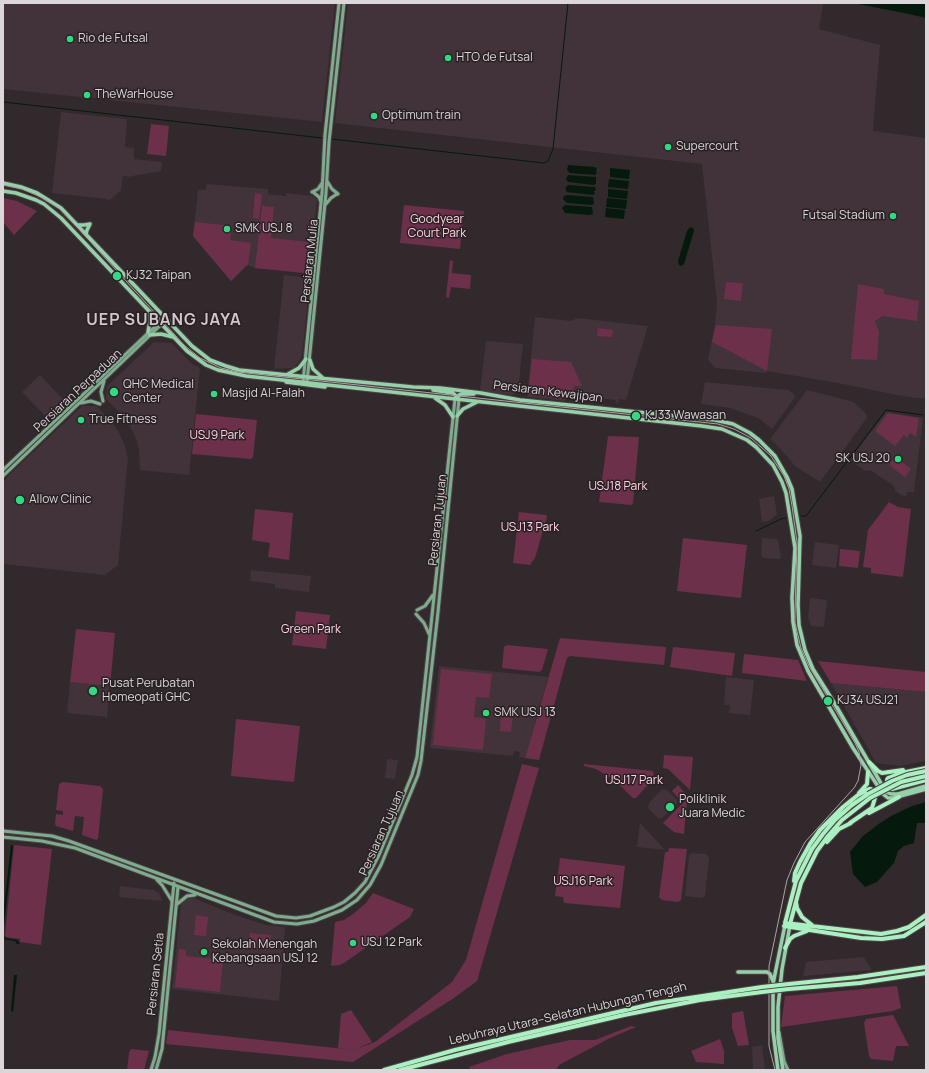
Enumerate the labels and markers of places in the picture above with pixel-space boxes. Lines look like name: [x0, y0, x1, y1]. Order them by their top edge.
place label: Rio de Futsal: [78, 32, 148, 46]
marker: Rio de Futsal: [65, 34, 75, 44]
place label: HTO de Futsal: [456, 51, 533, 65]
marker: HTO de Futsal: [443, 53, 453, 63]
place label: TheWarHouse: [95, 88, 173, 102]
marker: TheWarHouse: [82, 90, 92, 100]
place label: Optimum train: [382, 109, 461, 123]
marker: Optimum train: [369, 111, 379, 121]
place label: Supercourt: [676, 140, 739, 154]
marker: Supercourt: [663, 142, 673, 152]
place label: Futsal Stadium: [803, 209, 885, 223]
marker: Futsal Stadium: [888, 211, 898, 221]
place label: SMK USJ 8: [235, 222, 292, 236]
marker: SMK USJ 8: [222, 224, 232, 234]
place label: KJ32 Taipan: [126, 269, 191, 283]
marker: KJ32 Taipan: [111, 270, 123, 282]
place label: QHC Medical Center: [123, 378, 194, 406]
marker: QHC Medical Center: [108, 386, 120, 398]
place label: Masjid Al-Falah: [222, 387, 305, 401]
marker: Masjid Al-Falah: [209, 389, 219, 399]
place label: KJ33 Wawasan: [645, 409, 726, 423]
marker: KJ33 Wawasan: [630, 410, 642, 422]
place label: True Fitness: [89, 413, 157, 427]
marker: True Fitness: [76, 415, 86, 425]
place label: SK USJ 20: [835, 452, 890, 466]
marker: SK USJ 20: [893, 454, 903, 464]
place label: Allow Clinic: [29, 493, 91, 507]
marker: Allow Clinic: [14, 494, 26, 506]
place label: Pusat Perubatan Homeopati GHC: [102, 677, 195, 705]
marker: Pusat Perubatan Homeopati GHC: [87, 685, 99, 697]
place label: KJ34 USJ21: [837, 694, 898, 708]
marker: KJ34 USJ21: [822, 695, 834, 707]
place label: SMK USJ 13: [494, 706, 556, 720]
marker: SMK USJ 13: [481, 708, 491, 718]
place label: Poliklinik Juara Medic: [679, 793, 745, 821]
marker: Poliklinik Juara Medic: [664, 801, 676, 813]
place label: USJ 12 Park: [361, 936, 422, 950]
place label: Sekolah Menengah Kebangsaan USJ 12: [212, 938, 318, 966]
marker: USJ 12 Park: [348, 938, 358, 948]
marker: Sekolah Menengah Kebangsaan USJ 12: [199, 947, 209, 957]

